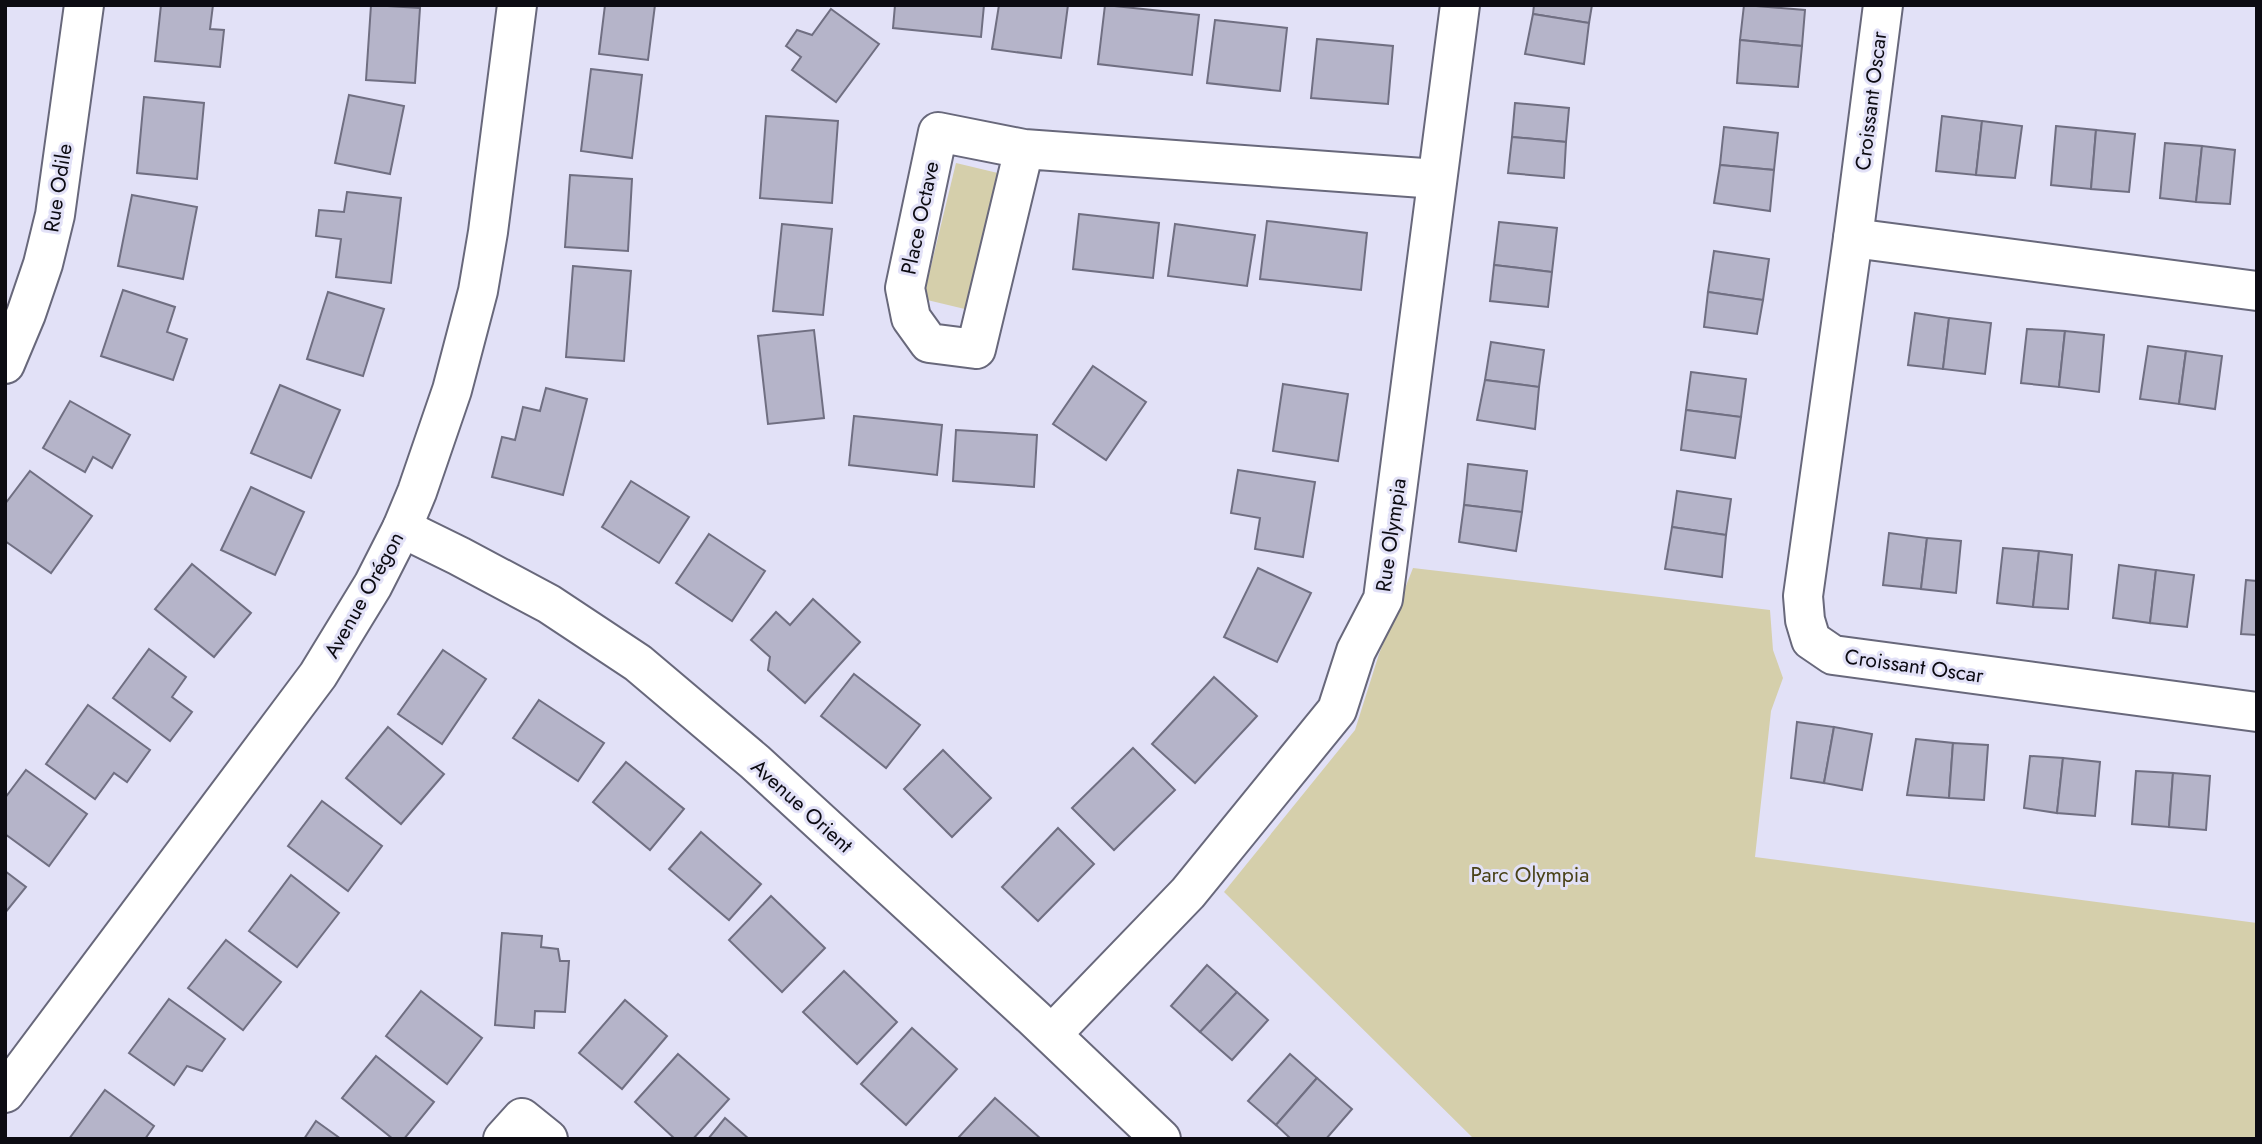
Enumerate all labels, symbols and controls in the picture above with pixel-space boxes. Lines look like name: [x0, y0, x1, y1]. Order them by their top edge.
street label: Croissant Oscar: [1848, 29, 1895, 172]
street label: Rue Odile: [36, 141, 80, 235]
street label: Place Octave: [893, 158, 947, 277]
street label: Rue Olympia: [1368, 476, 1414, 594]
street label: Avenue Orégon: [317, 526, 411, 664]
street label: Croissant Oscar: [1843, 641, 1986, 691]
street label: Avenue Orient: [744, 752, 860, 860]
park label: Parc Olympia: [1471, 860, 1589, 890]

